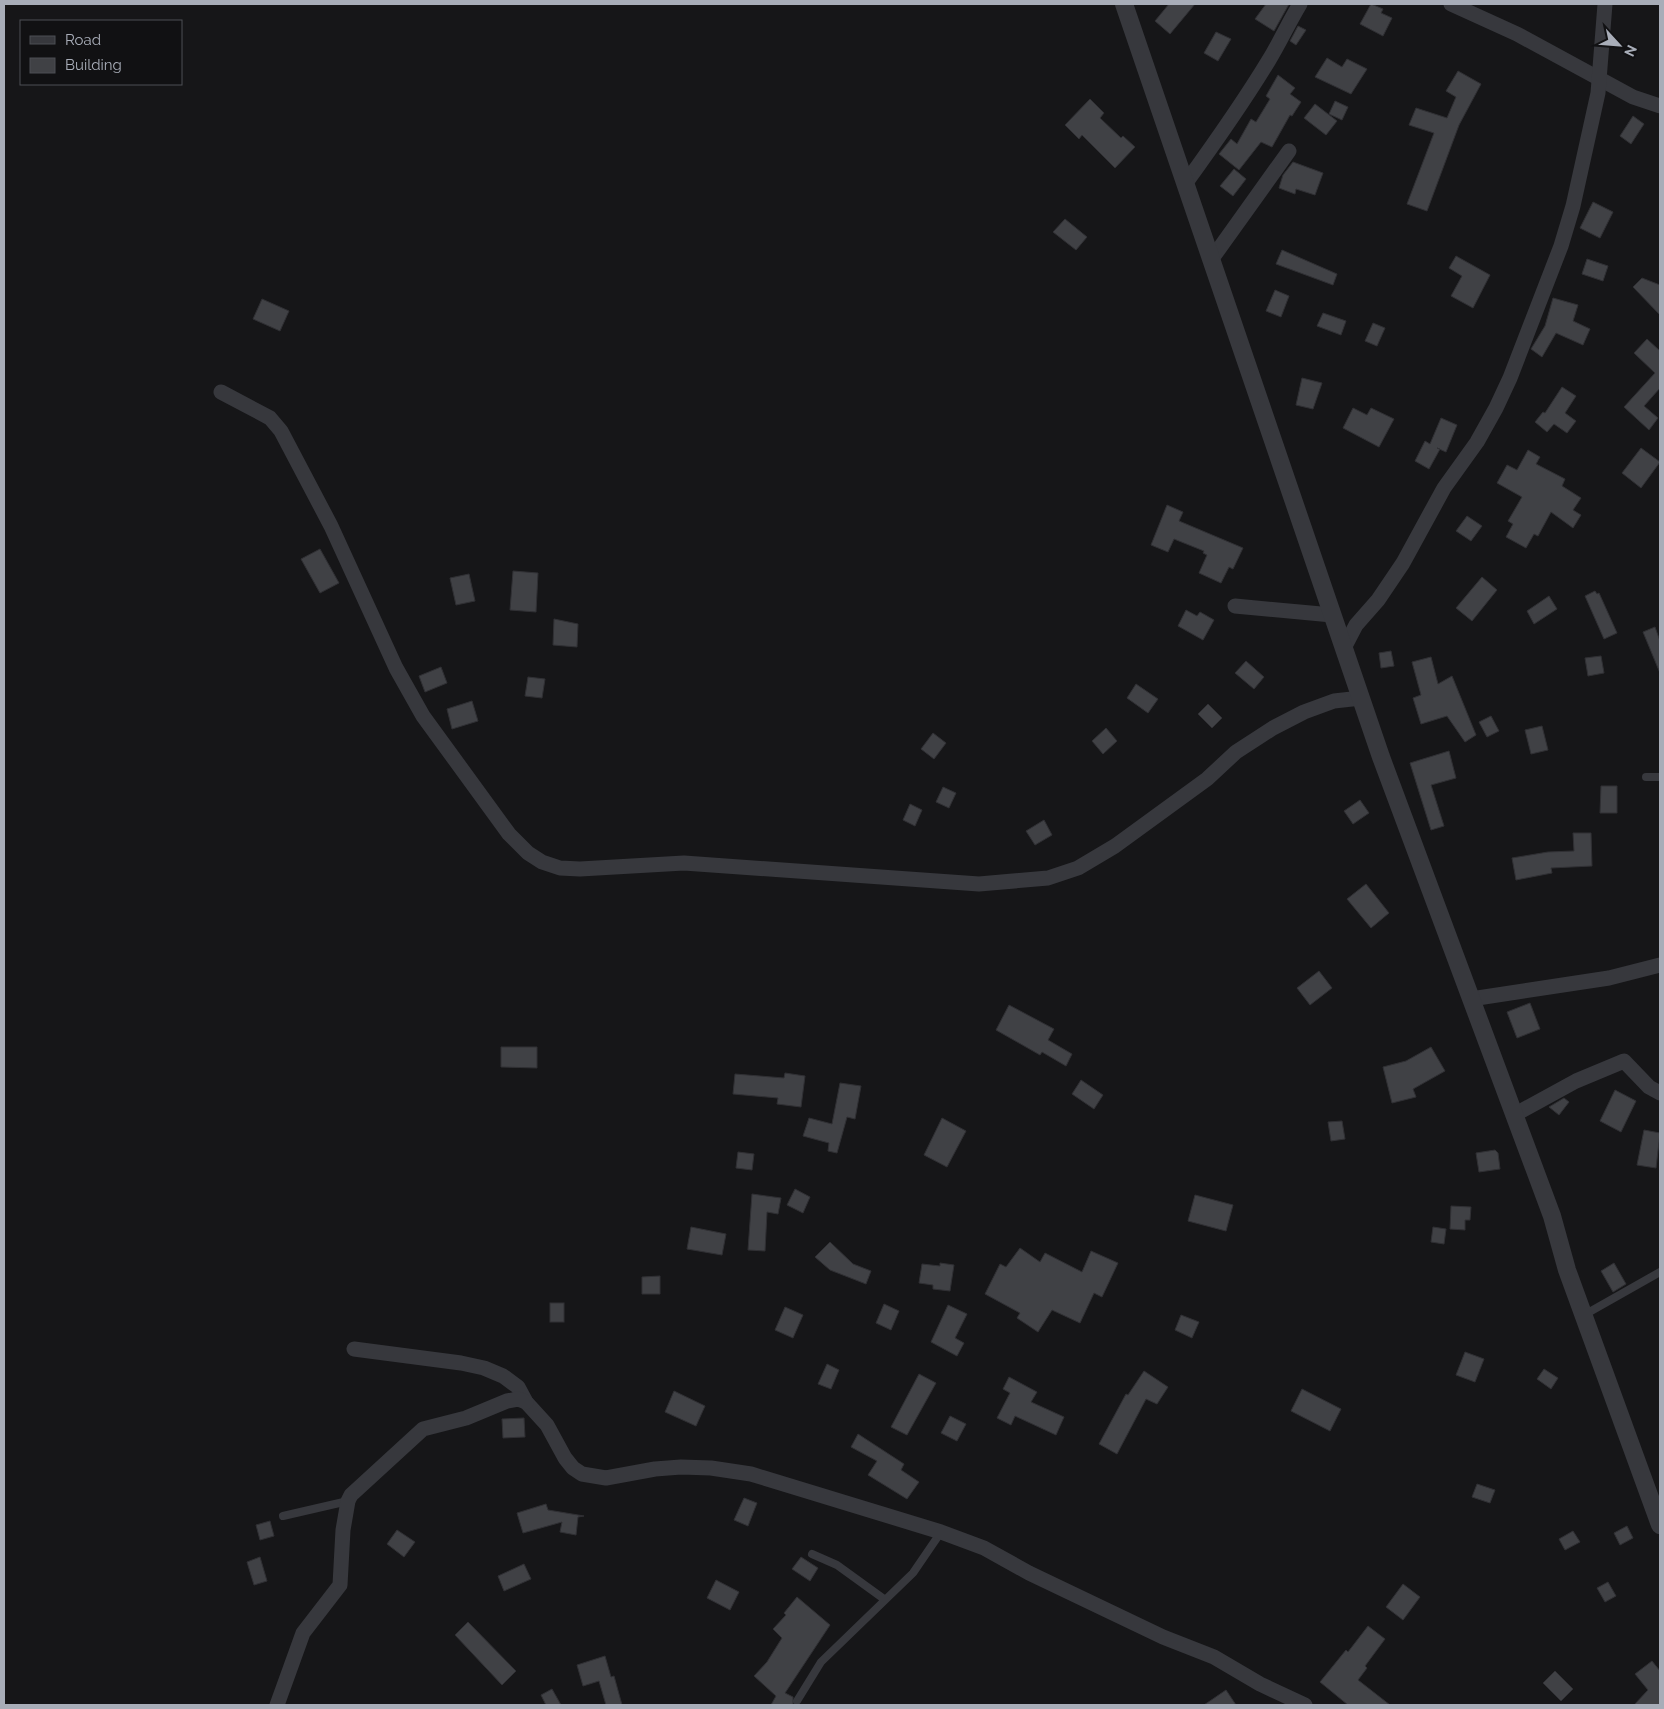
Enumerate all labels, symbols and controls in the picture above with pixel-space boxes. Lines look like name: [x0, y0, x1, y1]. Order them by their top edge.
legend: [20, 20, 182, 85]
north arrow: [1594, 20, 1644, 70]
text: Road: [65, 31, 101, 49]
text: N: [1621, 42, 1640, 59]
text: Building: [65, 56, 122, 74]

